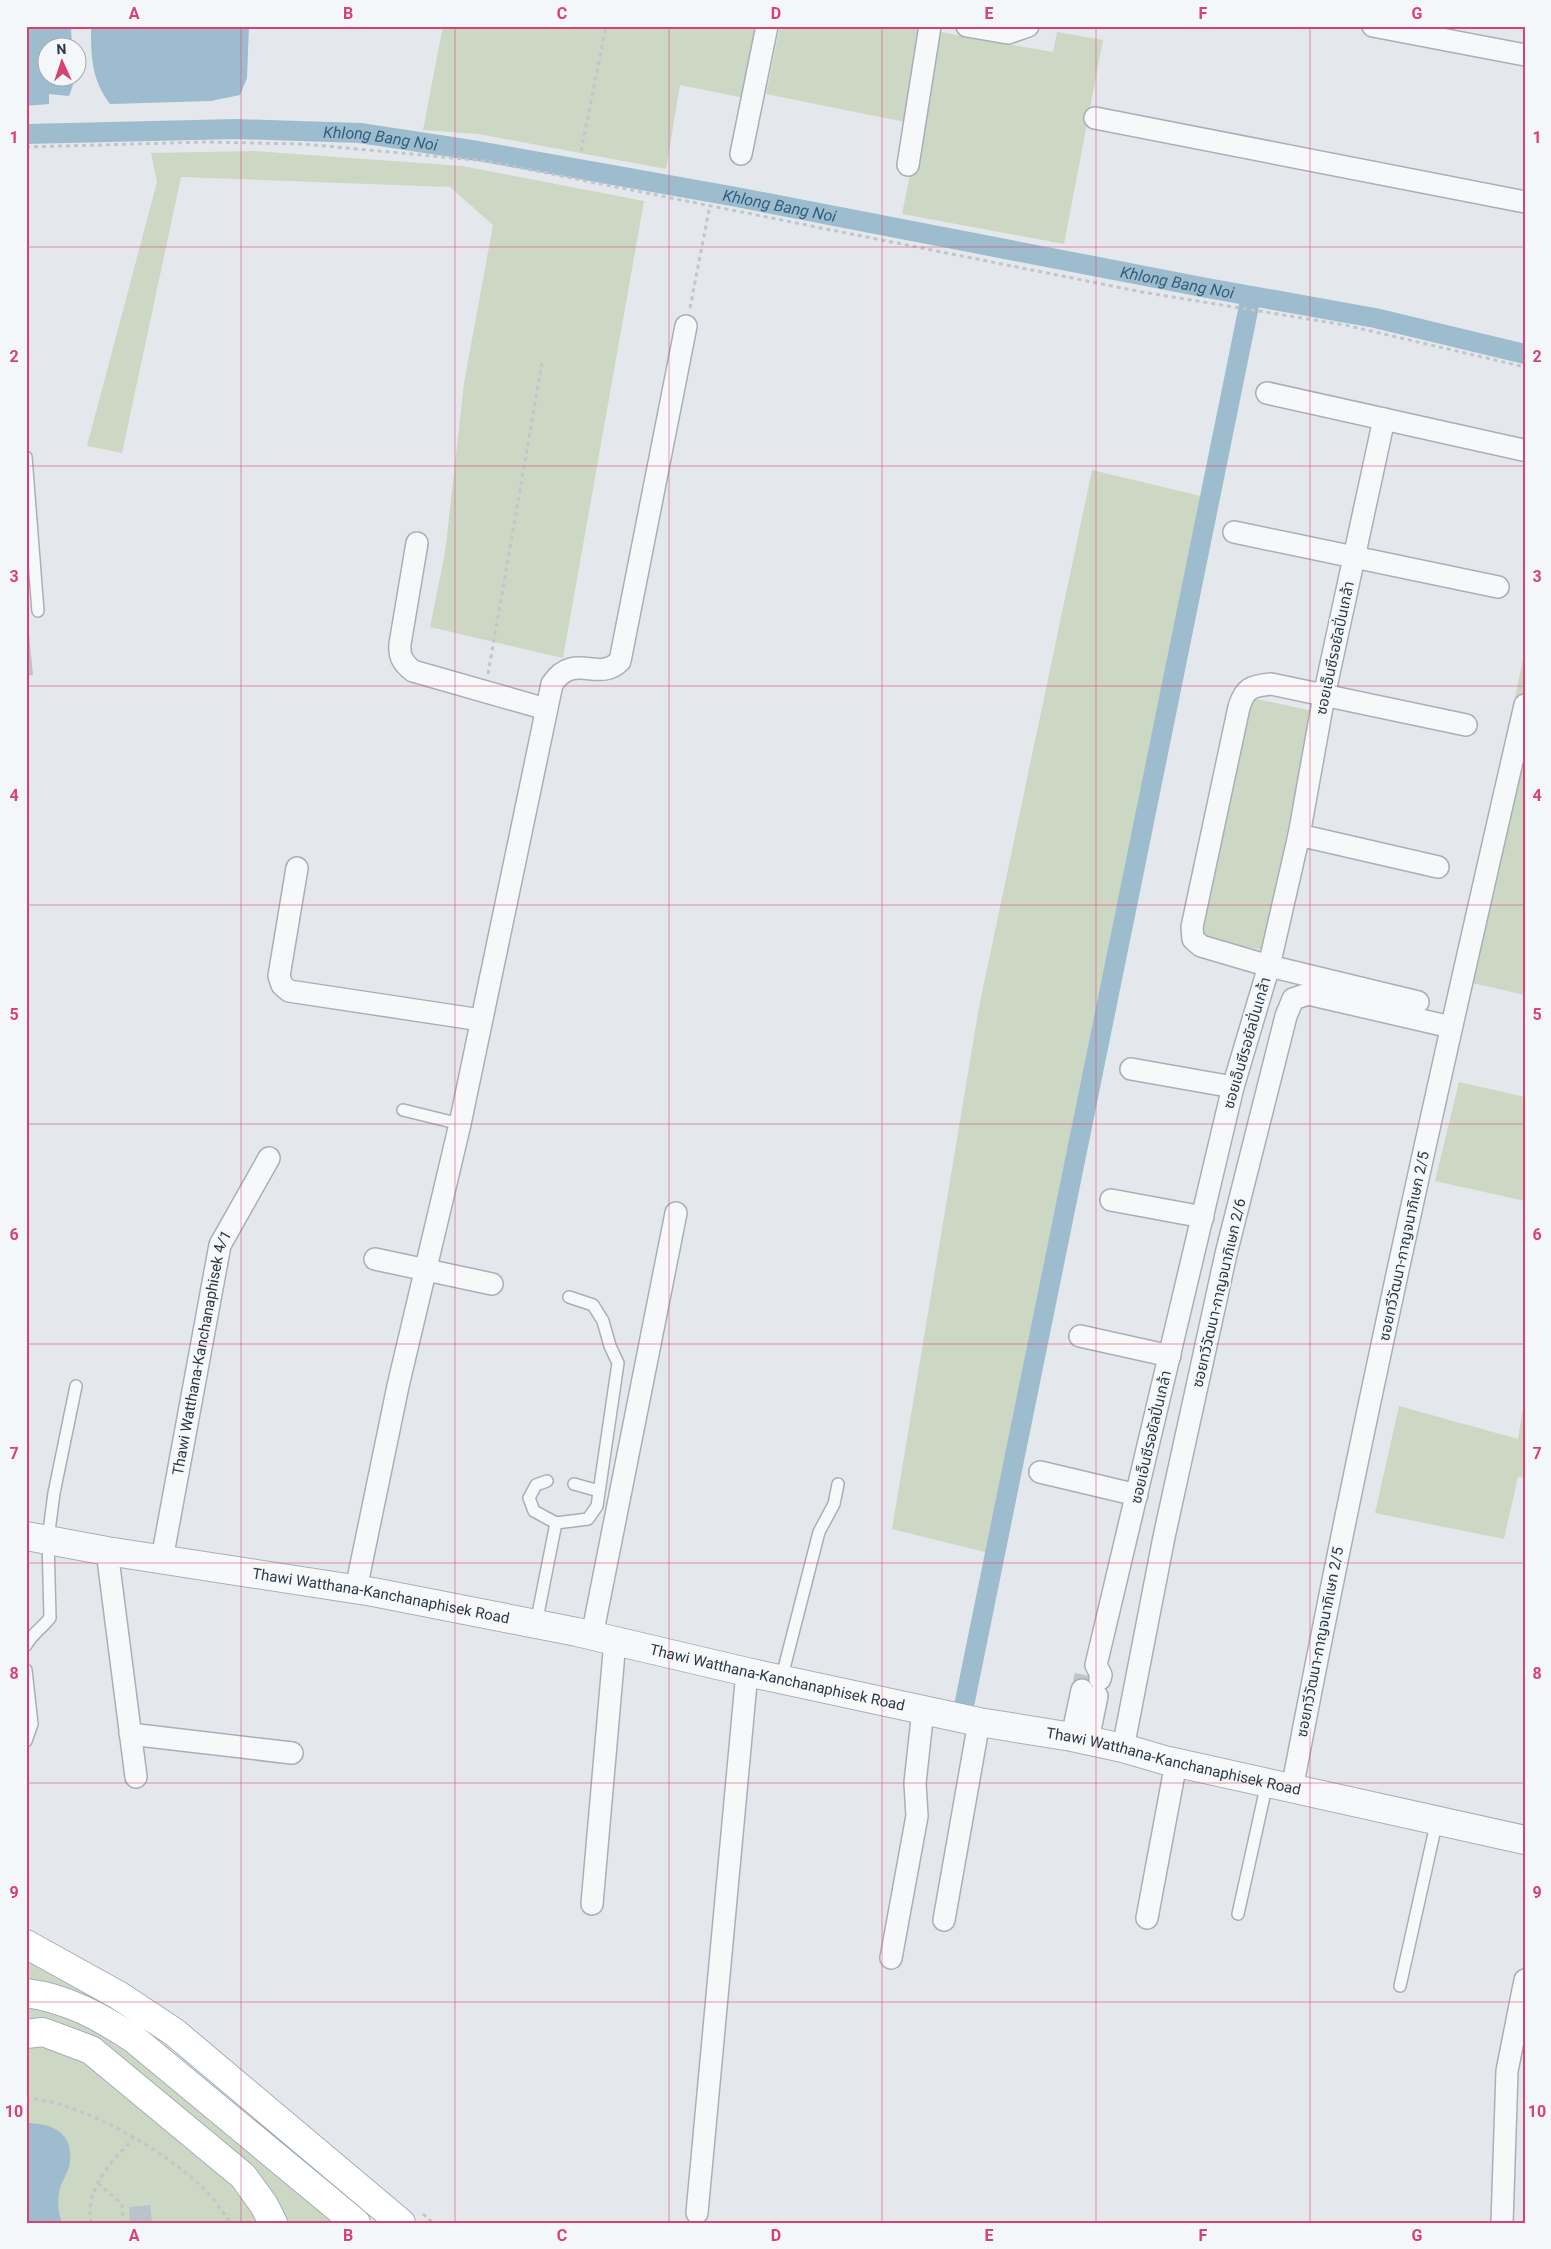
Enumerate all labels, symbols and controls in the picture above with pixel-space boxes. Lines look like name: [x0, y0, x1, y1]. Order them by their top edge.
text: A: [129, 4, 140, 23]
text: B: [343, 4, 353, 23]
text: C: [557, 4, 567, 23]
text: D: [771, 4, 781, 23]
text: E: [985, 4, 994, 23]
text: F: [1199, 4, 1208, 23]
text: G: [1412, 4, 1423, 23]
north arrow: [38, 38, 88, 88]
text: N: [56, 41, 67, 57]
water label: Khlong Bang Noi: [323, 122, 439, 154]
text: 1: [9, 128, 19, 147]
text: 1: [1532, 128, 1542, 147]
water label: Khlong Bang Noi: [721, 185, 838, 226]
water label: Khlong Bang Noi: [1119, 262, 1236, 302]
text: 2: [9, 347, 19, 366]
text: 2: [1532, 347, 1542, 366]
text: 3: [9, 567, 19, 586]
text: 3: [1532, 567, 1542, 586]
street label: ซอยเอ็นซีรอยัลปิ่นเกล้า: [1311, 579, 1358, 716]
text: 4: [9, 786, 19, 805]
text: 4: [1532, 786, 1542, 805]
street label: ซอยเอ็นซีรอยัลปิ่นเกล้า: [1219, 975, 1274, 1111]
text: 5: [9, 1005, 19, 1024]
text: 5: [1532, 1005, 1542, 1024]
street label: ซอยทวีวัฒนา-กาญจนาภิเษก 2/5: [1375, 1150, 1433, 1342]
street label: ซอยทวีวัฒนา-กาญจนาภิเษก 2/6: [1188, 1197, 1250, 1389]
text: 6: [9, 1225, 19, 1244]
text: 6: [1532, 1225, 1542, 1244]
street label: Thawi Watthana-Kanchanaphisek 4/1: [169, 1227, 235, 1477]
street label: ซอยเอ็นซีรอยัลปิ่นเกล้า: [1126, 1368, 1175, 1505]
text: 7: [9, 1444, 19, 1463]
text: 7: [1532, 1444, 1542, 1463]
street label: ซอยทวีวัฒนา-กาญจนาภิเษก 2/5: [1293, 1545, 1347, 1739]
street label: Thawi Watthana-Kanchanaphisek Road: [251, 1565, 511, 1628]
street label: Thawi Watthana-Kanchanaphisek Road: [648, 1640, 907, 1715]
text: 8: [9, 1664, 19, 1683]
text: 8: [1532, 1664, 1542, 1683]
street label: Thawi Watthana-Kanchanaphisek Road: [1045, 1724, 1303, 1799]
text: 9: [9, 1883, 19, 1902]
text: 9: [1532, 1883, 1542, 1902]
text: 10: [5, 2102, 23, 2121]
text: 10: [1528, 2102, 1546, 2121]
text: A: [129, 2226, 140, 2245]
text: B: [343, 2226, 353, 2245]
text: C: [557, 2226, 567, 2245]
text: D: [771, 2226, 781, 2245]
text: E: [985, 2226, 994, 2245]
text: F: [1199, 2226, 1208, 2245]
text: G: [1412, 2226, 1423, 2245]

